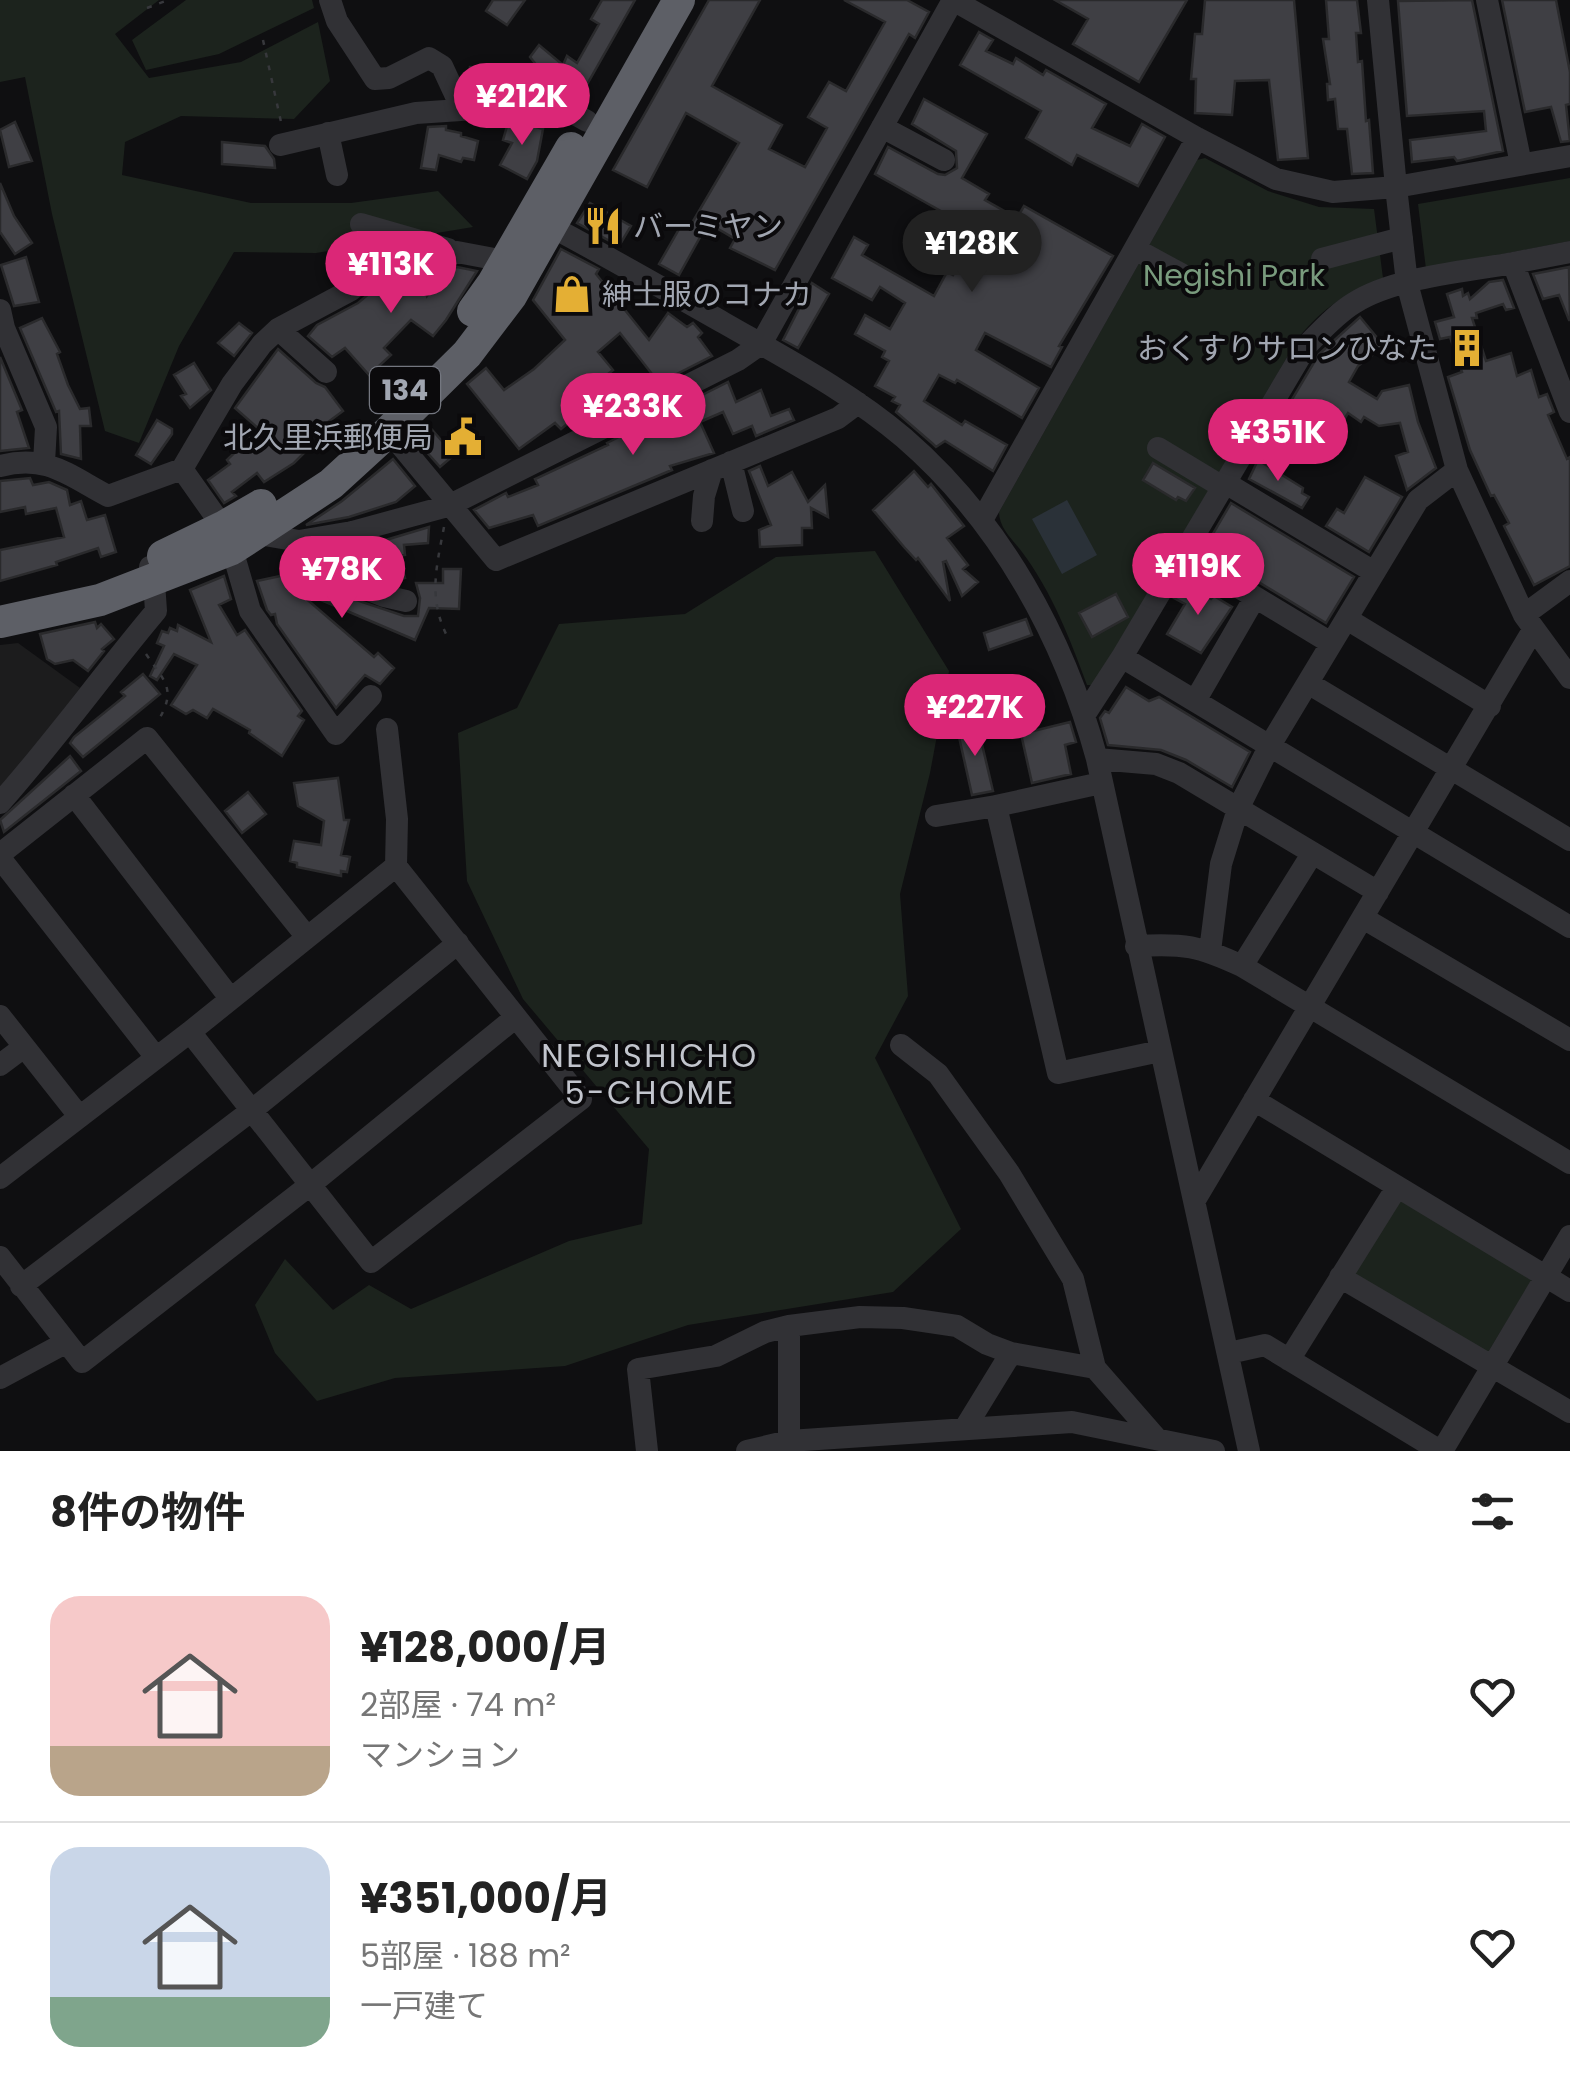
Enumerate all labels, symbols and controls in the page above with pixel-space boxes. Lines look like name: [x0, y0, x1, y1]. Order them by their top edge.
pin: ¥212K: [452, 63, 592, 148]
text: ¥212K: [476, 73, 568, 118]
restaurant icon: バーミヤン: [582, 205, 624, 247]
place label: バーミヤン: [633, 205, 783, 248]
pin: ¥128K: [902, 210, 1042, 295]
text: ¥128K: [925, 220, 1019, 265]
pin: ¥113K: [321, 231, 461, 316]
text: ¥113K: [347, 241, 435, 286]
park label: Negishi Park: [1143, 254, 1325, 297]
shop icon: 紳士服のコナカ: [551, 273, 593, 315]
place label: 紳士服のコナカ: [602, 273, 812, 316]
place label: おくすりサロンひなた: [1137, 327, 1437, 370]
building icon: おくすりサロンひなた: [1446, 327, 1488, 369]
road number: 134: [370, 367, 440, 413]
pin: ¥233K: [563, 373, 703, 458]
text: ¥233K: [583, 383, 683, 428]
pin: ¥351K: [1208, 399, 1348, 484]
text: ¥351K: [1230, 409, 1326, 454]
place label: 北久里浜郵便局: [223, 416, 433, 459]
public building icon: 北久里浜郵便局: [442, 416, 484, 458]
pin: ¥119K: [1128, 533, 1268, 618]
pin: ¥78K: [283, 536, 401, 621]
text: ¥119K: [1154, 543, 1242, 588]
text: ¥78K: [301, 546, 383, 591]
pin: ¥227K: [905, 674, 1045, 759]
text: ¥227K: [926, 684, 1024, 729]
district label: NEGISHICHO 5-CHOME: [541, 1033, 759, 1115]
text: 8件の物件: [50, 1483, 245, 1542]
icon: filters: [1465, 1484, 1520, 1539]
text: ¥128,000/月: [360, 1618, 610, 1677]
icon: home: [130, 1636, 250, 1756]
icon: heart: [1465, 1669, 1520, 1724]
text: 2部屋 · 74 m²: [360, 1682, 556, 1727]
text: マンション: [360, 1732, 520, 1777]
text: ¥351,000/月: [360, 1869, 612, 1928]
icon: home: [130, 1887, 250, 2007]
icon: heart: [1465, 1920, 1520, 1975]
text: 5部屋 · 188 m²: [360, 1933, 571, 1978]
text: 一戸建て: [360, 1983, 488, 2028]

